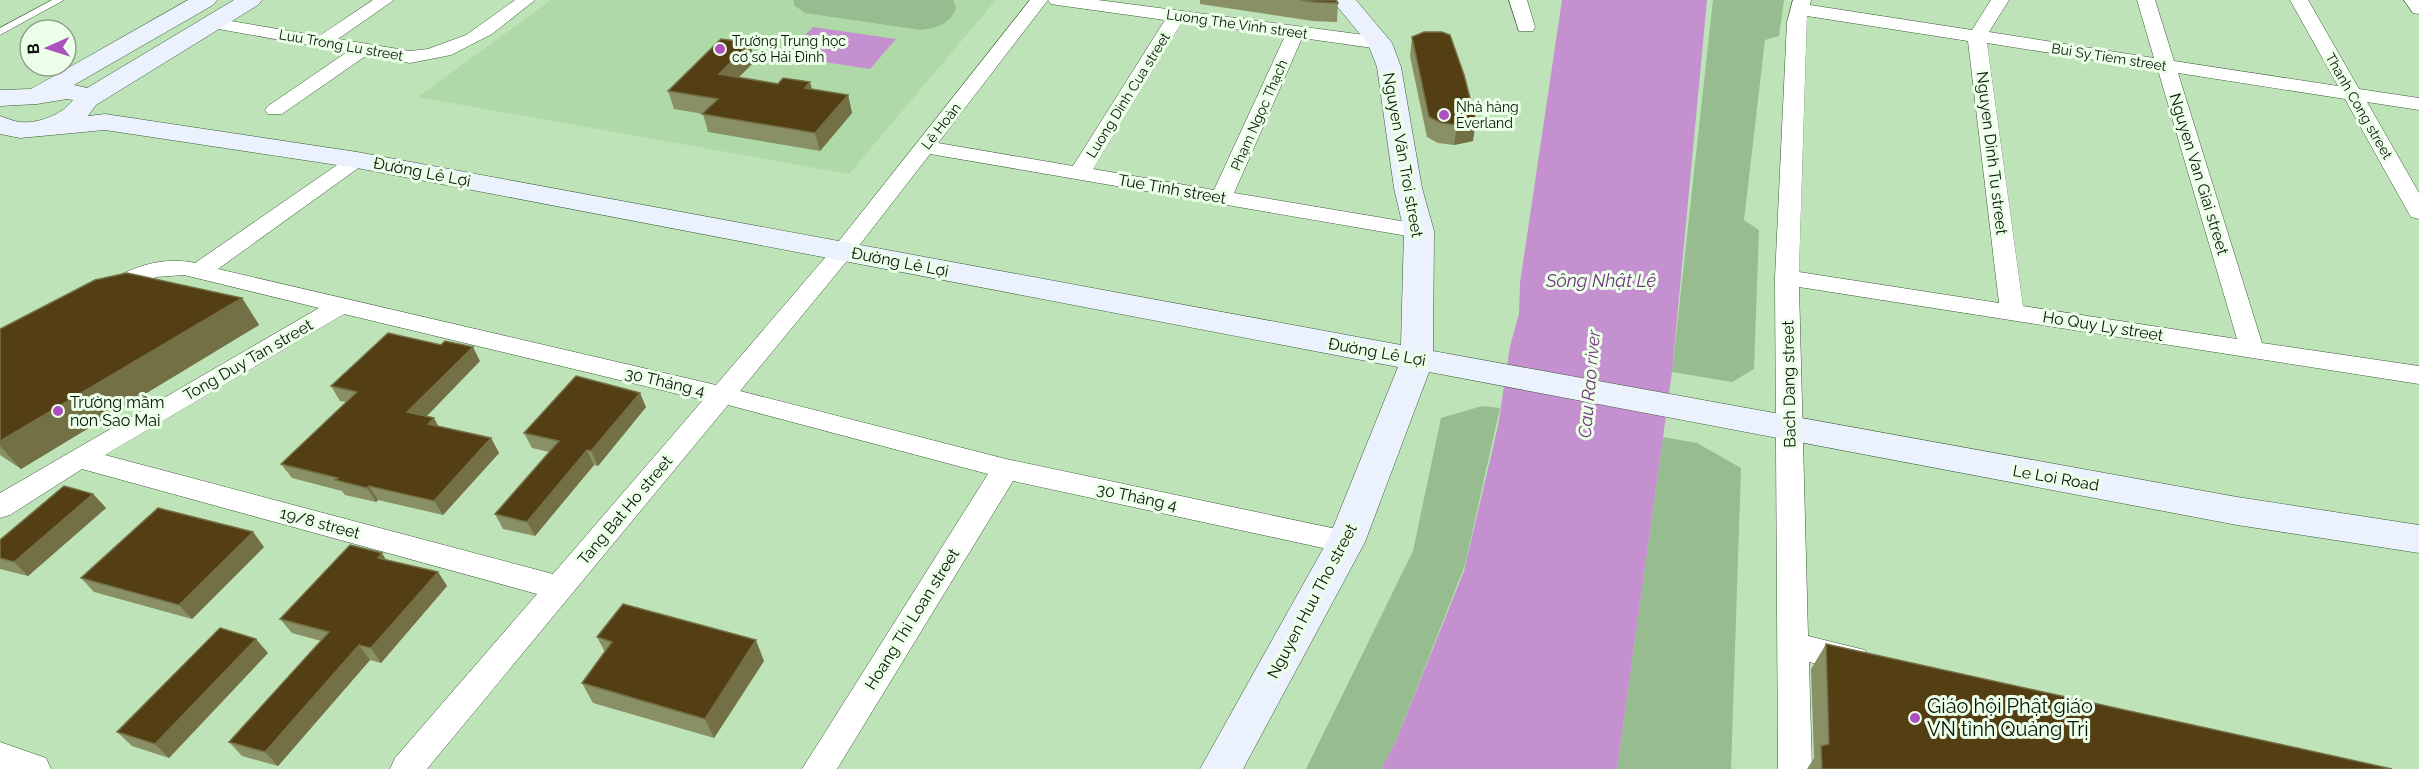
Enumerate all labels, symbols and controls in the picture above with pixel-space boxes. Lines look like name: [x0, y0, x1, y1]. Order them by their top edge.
street label: Luong The Vinh street: [1165, 6, 1309, 42]
north arrow: [18, 18, 78, 78]
street label: Luu Trong Lu street: [278, 26, 405, 64]
street label: Luong Dinh Cua street: [1083, 29, 1173, 160]
place label: Trường Trung học cơ sở Hải Đình: [732, 33, 846, 65]
street label: Bui Sy Tiem street: [2050, 40, 2168, 74]
marker: Trường Trung học cơ sở Hải Đình: [713, 42, 727, 56]
text: B: [24, 43, 43, 55]
street label: Thanh Cong street: [2322, 50, 2396, 162]
street label: Phạm Ngọc Thạch: [1227, 57, 1291, 173]
street label: Nguyen Dinh Tu street: [1973, 70, 2012, 236]
street label: Nguyen Văn Troi street: [1379, 71, 1427, 240]
street label: Nguyen Van Giai street: [2165, 91, 2233, 258]
place label: Nhà hàng Everland: [1456, 99, 1519, 131]
street label: Lê Hoàn: [918, 100, 964, 152]
marker: Nhà hàng Everland: [1437, 108, 1451, 122]
street label: Đường Lê Lợi: [372, 153, 472, 191]
street label: Tue Tinh street: [1116, 170, 1228, 208]
street label: Đường Lê Lợi: [850, 243, 950, 281]
water label: Sông Nhật Lệ: [1545, 270, 1656, 291]
street label: Ho Quy Ly street: [2041, 307, 2165, 345]
street label: Tong Duy Tan street: [180, 315, 317, 405]
street label: Bach Dang street: [1778, 319, 1800, 448]
water label: Cau Rao river: [1574, 328, 1604, 439]
street label: Đường Lê Lợi: [1327, 334, 1427, 370]
street label: 30 Tháng 4: [623, 364, 707, 401]
place label: Trường mầm non Sao Mai: [70, 393, 164, 430]
marker: Trường mầm non Sao Mai: [51, 404, 65, 418]
street label: Tang Bat Ho street: [574, 451, 677, 568]
street label: Le Loi Road: [2011, 461, 2101, 495]
street label: 30 Tháng 4: [1095, 479, 1179, 515]
street label: 19/8 street: [278, 503, 363, 543]
street label: Nguyen Huu Tho street: [1263, 520, 1361, 682]
street label: Hoang Thi Loan street: [861, 544, 964, 693]
place label: Giáo hội Phật giáo VN tỉnh Quảng Trị: [1927, 694, 2093, 741]
marker: Giáo hội Phật giáo VN tỉnh Quảng Trị: [1908, 711, 1922, 725]

